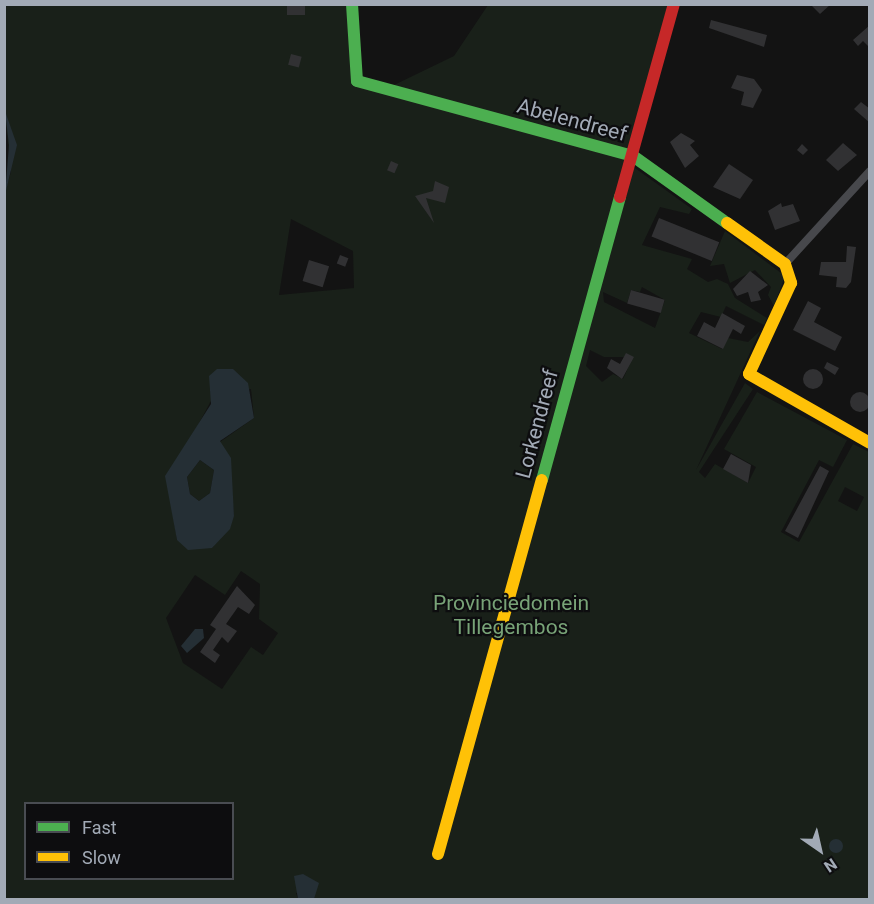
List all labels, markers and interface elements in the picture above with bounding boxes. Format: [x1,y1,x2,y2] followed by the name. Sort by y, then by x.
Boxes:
[514,93,630,147] street label: Abelendreef
[510,367,564,481] street label: Lorkendreef
[433,590,589,640] park label: Provinciedomein Tillegembos
[24,802,234,880] legend
[82,817,117,838] text: Fast
[790,820,850,880] north arrow
[82,847,121,868] text: Slow
[820,854,840,876] text: N

